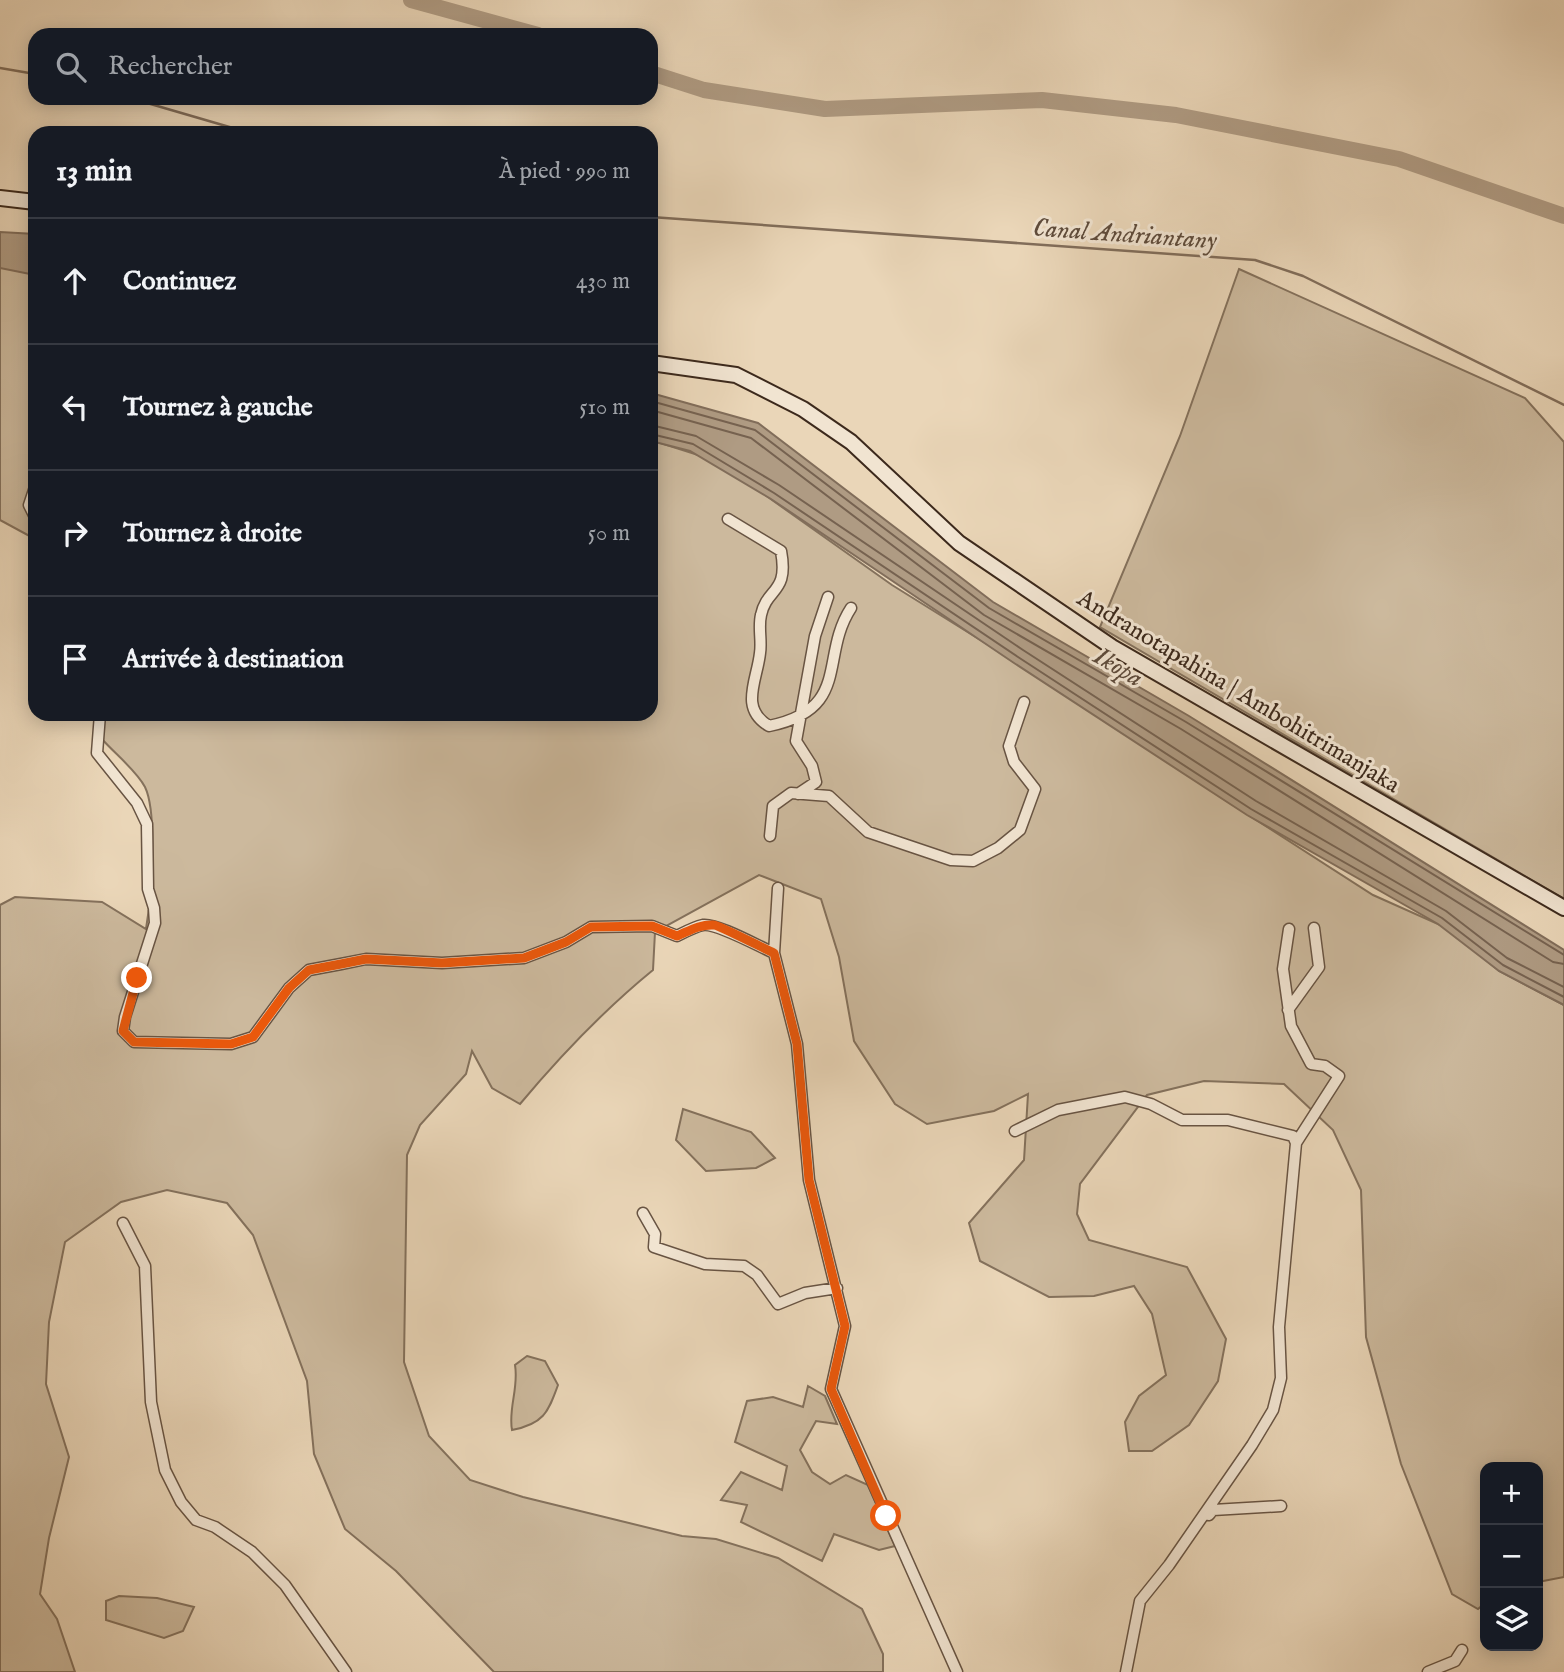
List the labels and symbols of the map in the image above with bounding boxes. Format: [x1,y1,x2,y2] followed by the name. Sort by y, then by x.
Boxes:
[1032,212,1218,257] water label: Canal Andriantany
[1070,583,1406,801] street label: Andranotapahina | Ambohitrimanjaka
[1087,639,1149,695] water label: Ikopa
[121,962,152,993] route end
[870,1500,901,1531] route start

